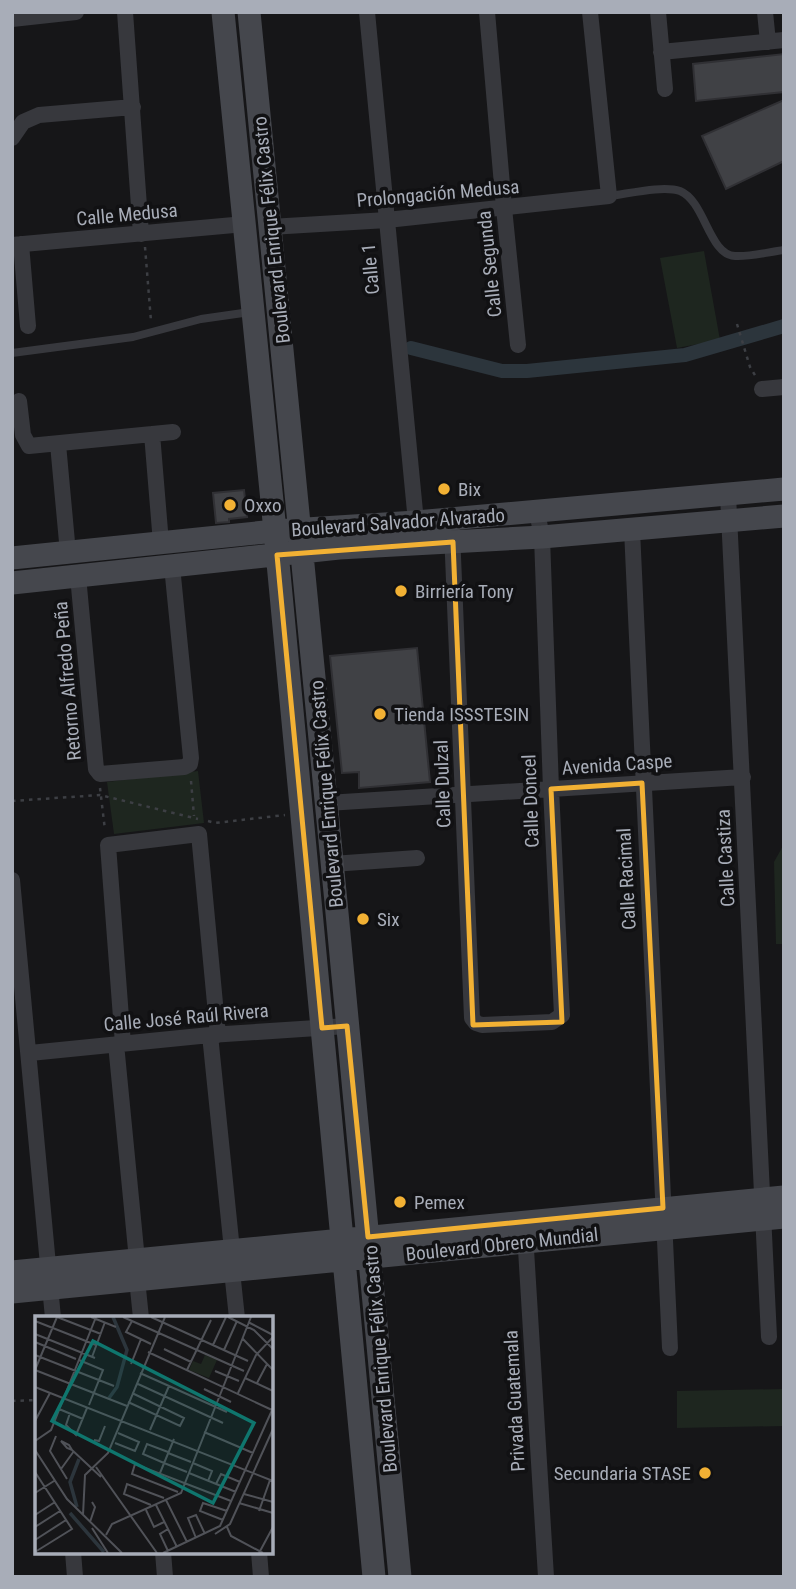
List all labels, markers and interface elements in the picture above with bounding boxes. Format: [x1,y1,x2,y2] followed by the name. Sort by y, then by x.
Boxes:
[248,115,295,345] street label: Boulevard Enrique Félix Castro
[356,175,520,212] street label: Prolongación Medusa
[75,199,179,230] street label: Calle Medusa
[472,210,507,318] street label: Calle Segunda
[357,242,384,295] street label: Calle 1
[458,478,481,501] place label: Bix
[436,481,452,497] marker: Bix
[244,494,281,517] place label: Oxxo
[222,497,238,513] marker: Oxxo
[290,504,506,541] street label: Boulevard Salvador Alvarado
[415,580,514,603] place label: Birriería Tony
[393,583,409,599] marker: Birriería Tony
[49,600,86,761] street label: Retorno Alfredo Peña
[305,679,348,909] street label: Boulevard Enrique Félix Castro
[394,703,529,726] place label: Tienda ISSSTESIN
[372,706,388,722] marker: Tienda ISSSTESIN
[429,740,456,828] street label: Calle Dulzal
[561,749,673,780] street label: Avenida Caspe
[517,754,544,848] street label: Calle Doncel
[711,809,740,907] street label: Calle Castiza
[612,827,641,930] street label: Calle Racimal
[377,908,400,931] place label: Six
[355,911,371,927] marker: Six
[103,999,269,1036] street label: Calle José Raúl Rivera
[414,1191,465,1214] place label: Pemex
[392,1194,408,1210] marker: Pemex
[405,1223,599,1266] street label: Boulevard Obrero Mundial
[359,1244,402,1474] street label: Boulevard Enrique Félix Castro
[35,1316,273,1554] inset map
[499,1330,530,1472] street label: Privada Guatemala
[554,1462,691,1485] place label: Secundaria STASE
[697,1465,713,1481] marker: Secundaria STASE

